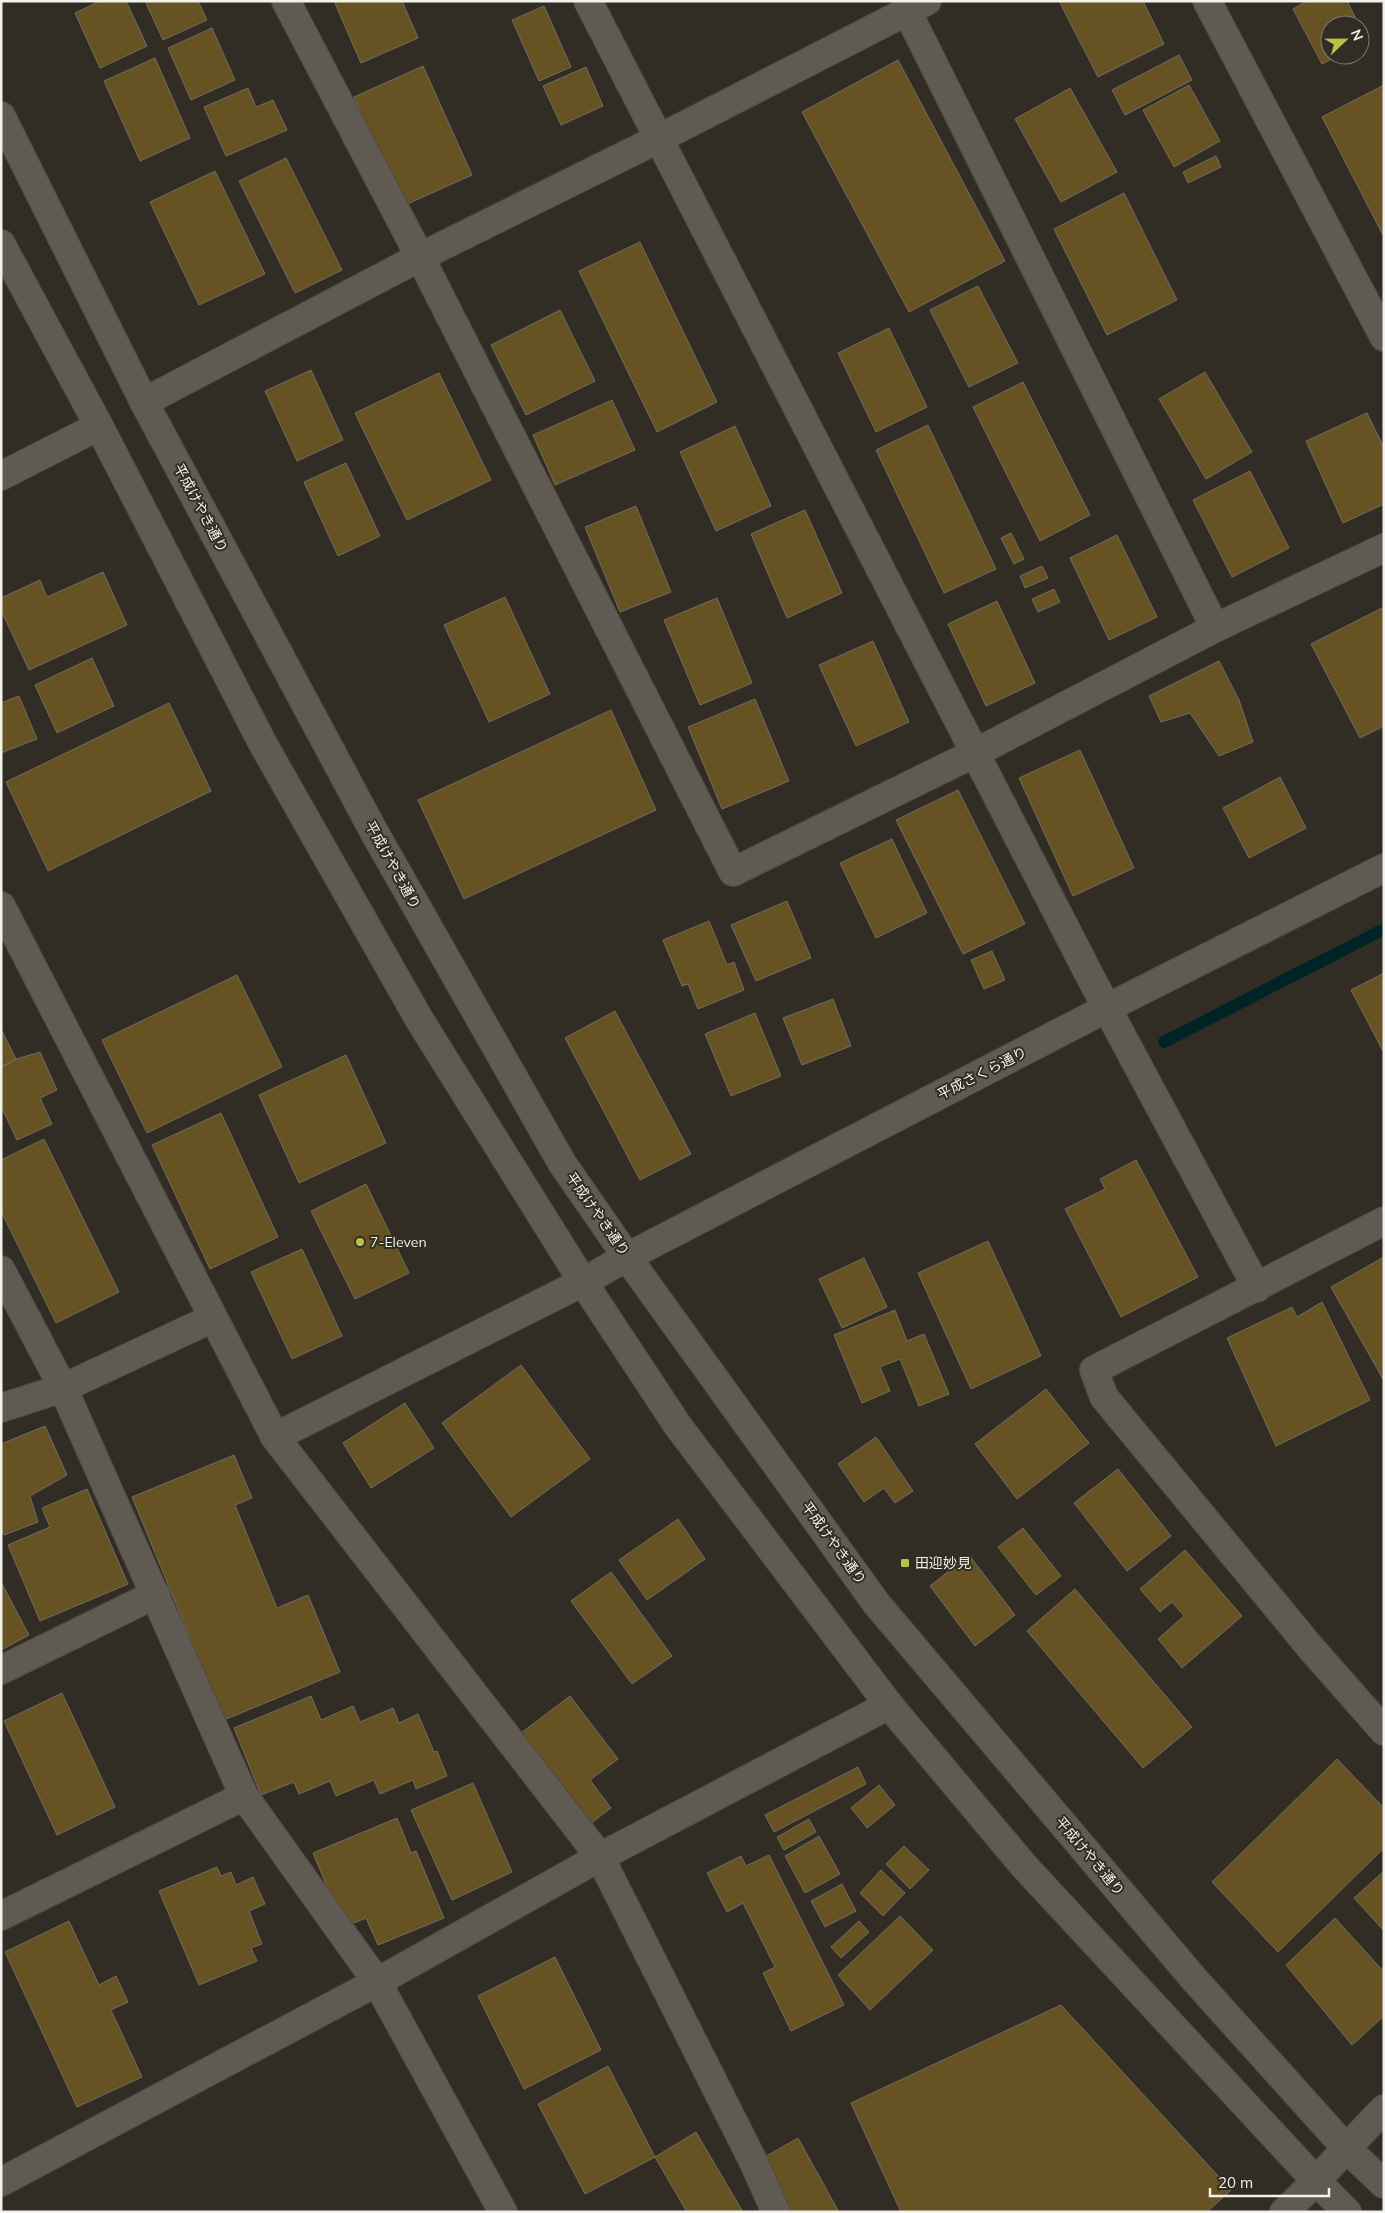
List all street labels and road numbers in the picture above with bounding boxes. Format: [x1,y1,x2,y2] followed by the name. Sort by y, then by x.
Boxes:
[170,461,232,555] street label: 平成けやき通り
[361,818,425,912] street label: 平成けやき通り
[934,1043,1030,1103] street label: 平成さくら通り
[563,1169,633,1259] street label: 平成けやき通り
[798,1498,870,1588] street label: 平成けやき通り
[1052,1813,1128,1899] street label: 平成けやき通り

